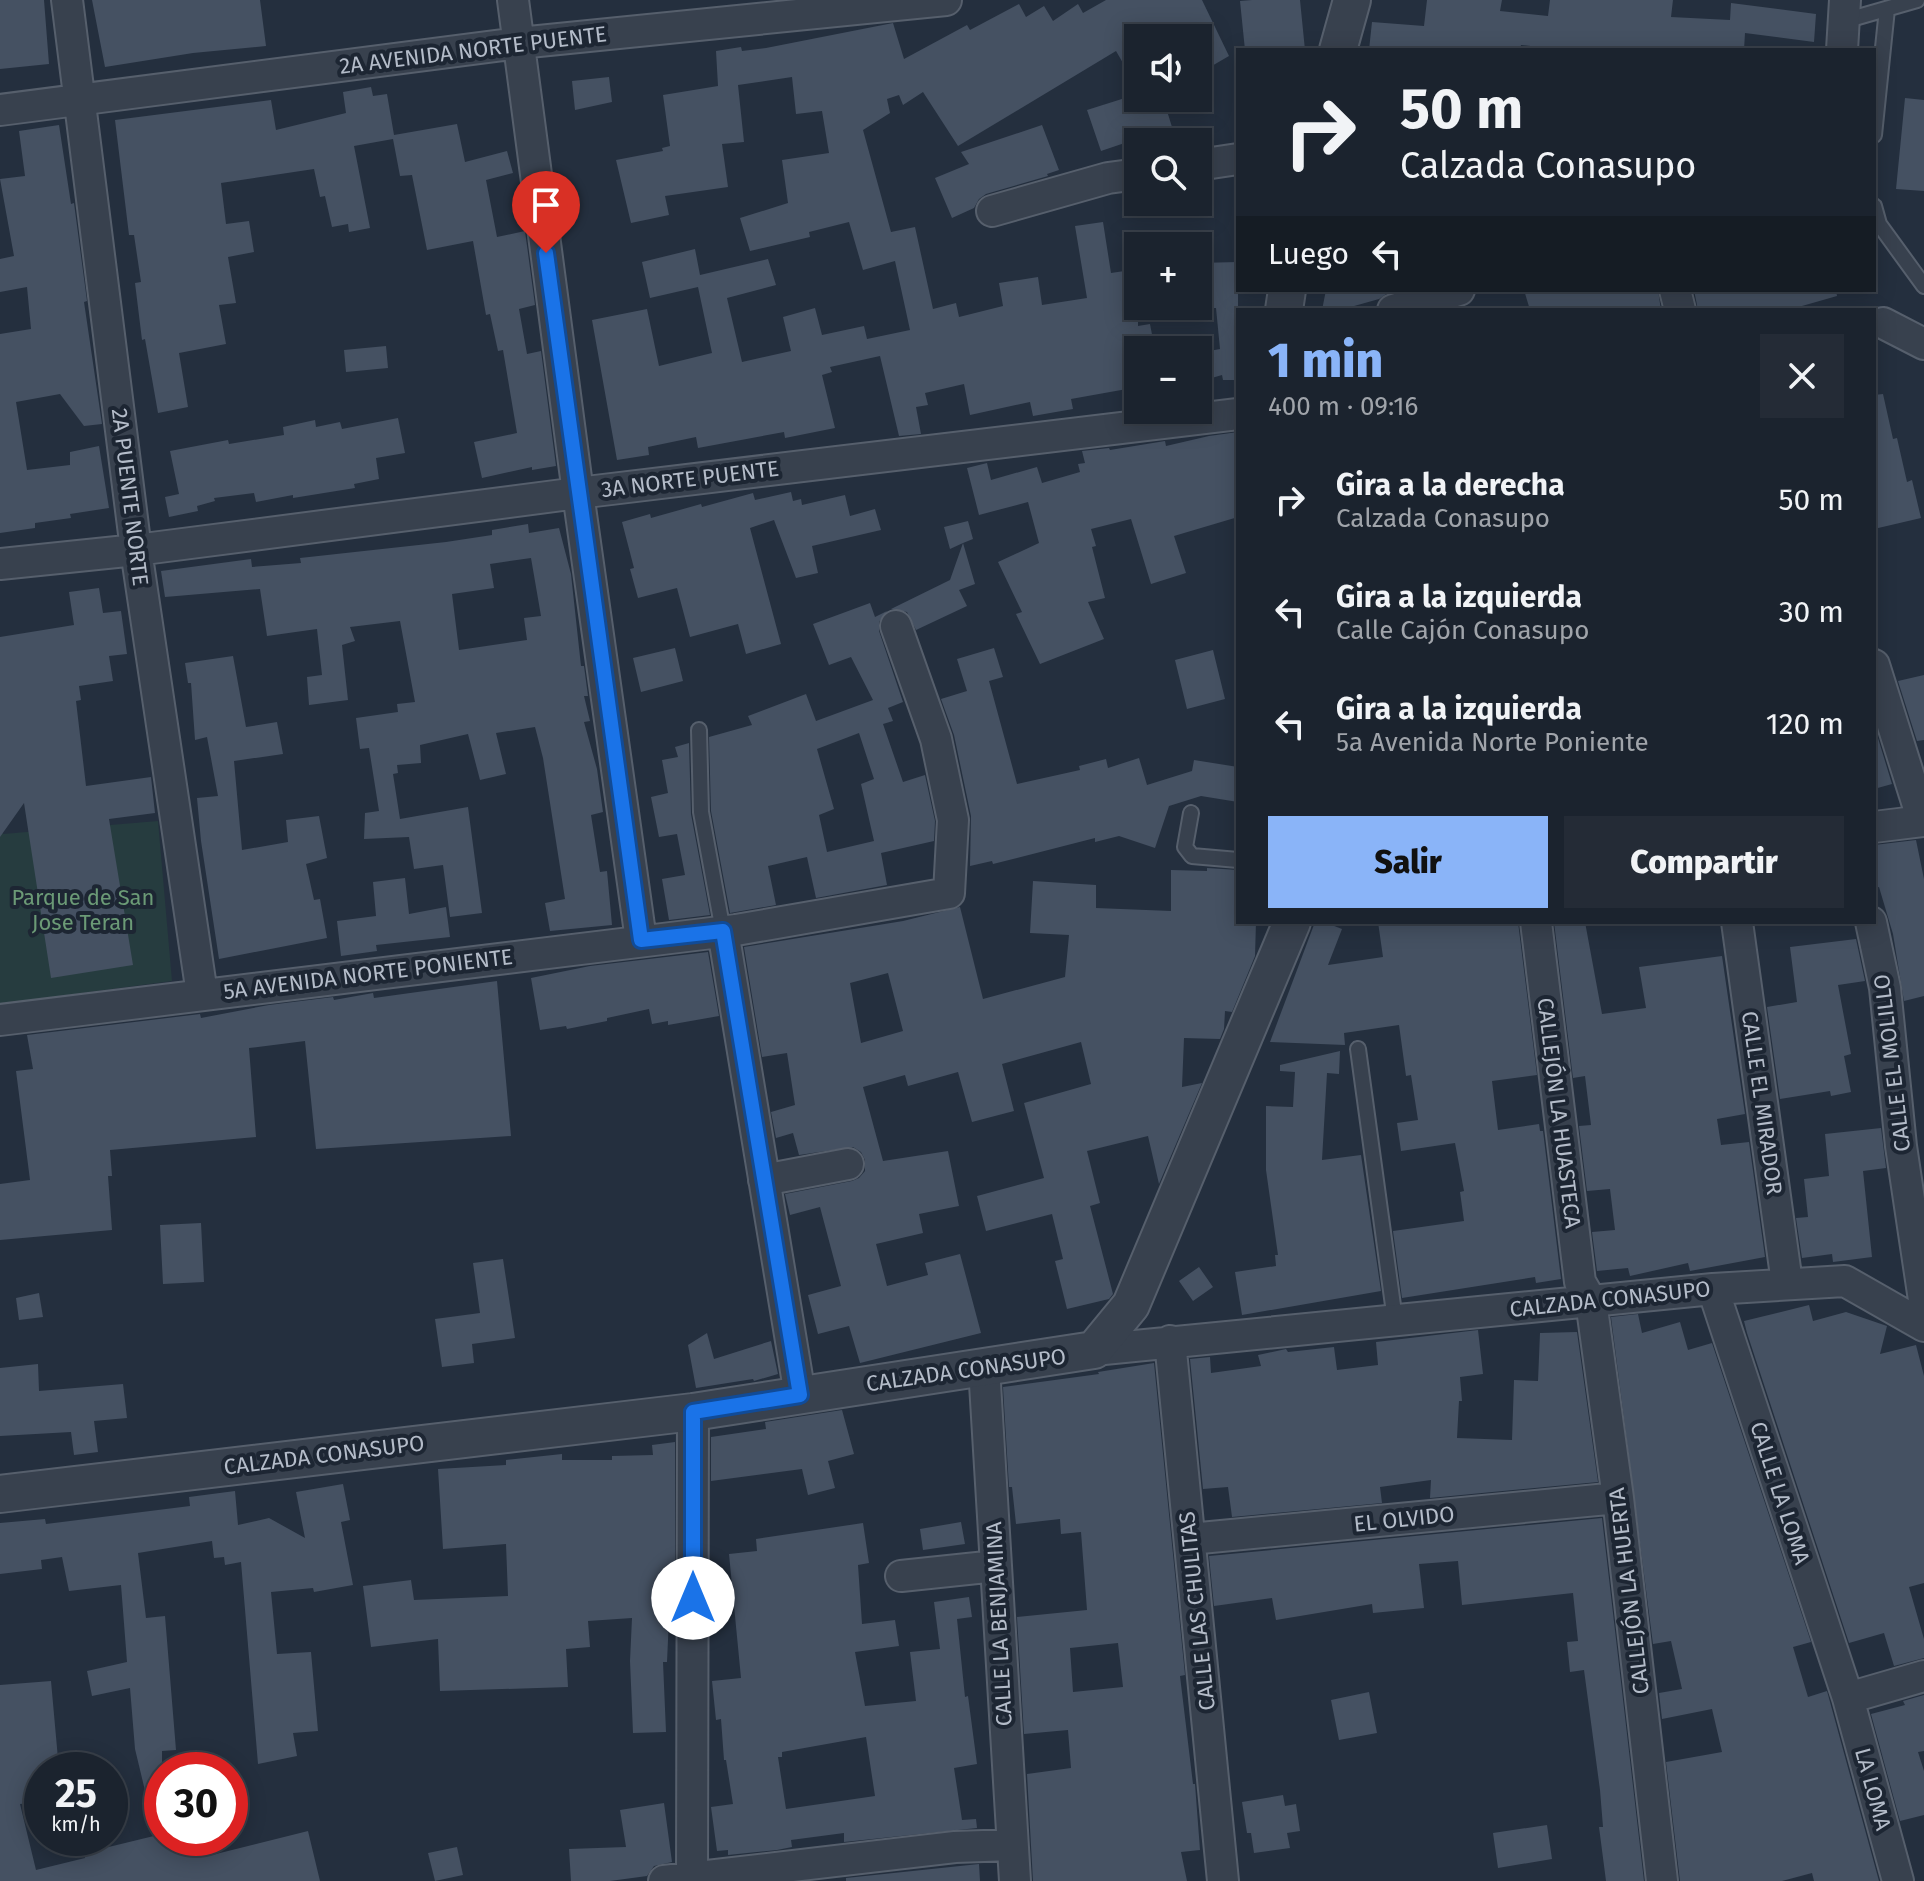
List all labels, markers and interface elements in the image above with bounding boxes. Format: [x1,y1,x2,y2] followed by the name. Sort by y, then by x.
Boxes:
[338,20,608,80] street label: 2A AVENIDA NORTE PUENTE
[1124,24,1212,424] map controls
[1124,24,1212,112] button: sound
[1400,76,1523,143] text: 50 m
[1268,80,1372,184] icon: right
[1124,128,1212,216] button: search
[1400,144,1696,188] text: Calzada Conasupo
[512,171,580,253] pin
[524,183,568,227] icon: arrive
[1124,232,1212,320] button: +
[1365,232,1409,276] icon: left
[1268,236,1349,272] text: Luego
[1268,332,1383,390] text: 1 min
[1760,334,1844,418] button: close
[1124,336,1212,424] button: −
[1268,391,1418,422] text: 400 m · 09:16
[106,407,154,587] street label: 2A PUENTE NORTE
[600,455,780,503] street label: 3A NORTE PUENTE
[1336,467,1565,503] text: Gira a la derecha
[1268,478,1312,522] icon: right
[1779,482,1844,518] text: 50 m
[1336,503,1550,534] text: Calzada Conasupo
[1336,579,1582,615] text: Gira a la izquierda
[1268,590,1312,634] icon: left
[1779,594,1844,630] text: 30 m
[1336,615,1589,646] text: Calle Cajón Conasupo
[1336,691,1582,727] text: Gira a la izquierda
[1268,702,1312,746] icon: left
[1766,706,1844,742] text: 120 m
[1336,727,1649,758] text: 5a Avenida Norte Poniente
[1268,816,1548,908] button: Salir
[1564,816,1844,908] button: Compartir
[12,884,154,936] park label: Parque de San Jose Teran
[222,943,514,1005] street label: 5A AVENIDA NORTE PONIENTE
[1868,973,1916,1153] street label: CALLE EL MOLILLO
[1531,996,1587,1230] street label: CALLEJÓN LA HUASTECA
[1736,1009,1788,1197] street label: CALLE EL MIRADOR
[1508,1275,1712,1323] street label: CALZADA CONASUPO
[864,1343,1068,1397] street label: CALZADA CONASUPO
[1744,1418,1816,1568] street label: CALLE LA LOMA
[222,1429,426,1481] street label: CALZADA CONASUPO
[1603,1486,1655,1696] street label: CALLEJÓN LA HUERTA
[1352,1500,1456,1538] street label: EL OLVIDO
[1173,1510,1221,1712] street label: CALLE LAS CHULITAS
[980,1521,1018,1727] street label: CALLE LA BENJAMINA
[651,1556,735,1640] position arrow
[1849,1745,1897,1834] street label: LA LOMA
[144,1752,248,1856] speed limit sign: 30
[55,1770,97,1818] text: 25
[51,1812,101,1836] text: km/h

